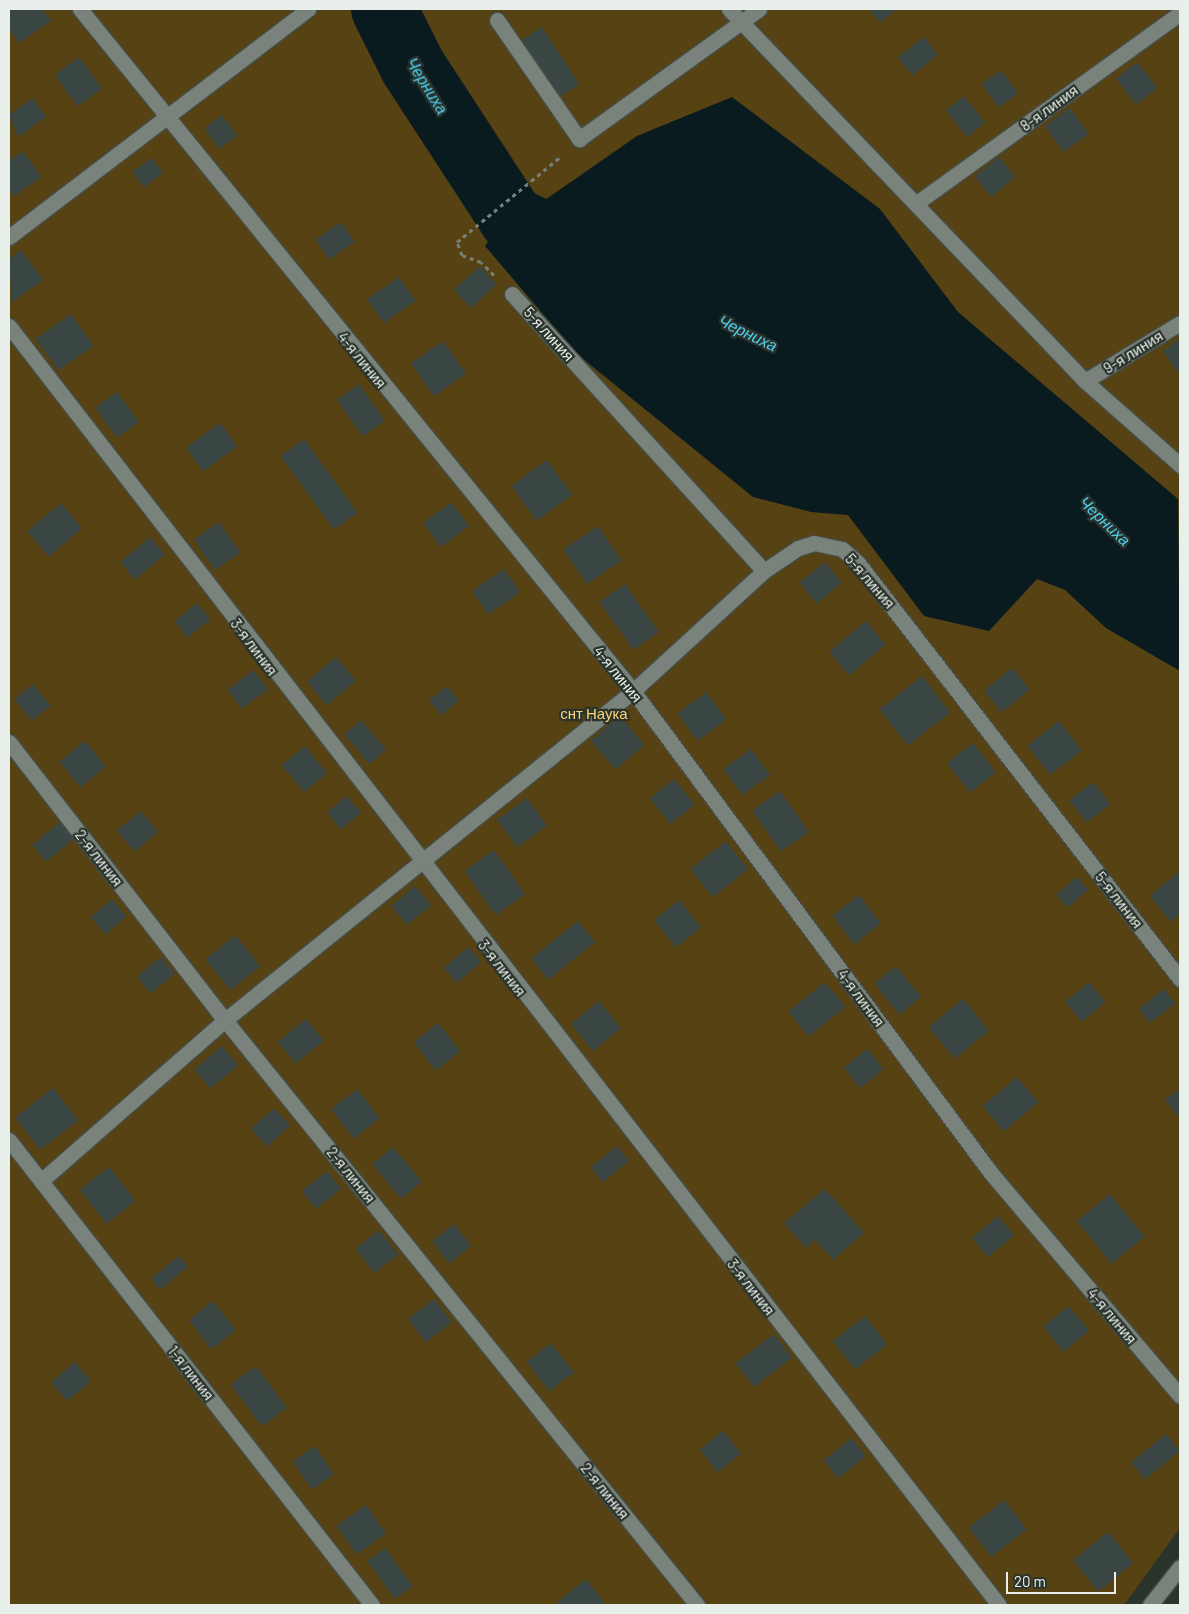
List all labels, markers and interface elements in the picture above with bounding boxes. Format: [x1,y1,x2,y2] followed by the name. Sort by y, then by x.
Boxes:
[402,54,452,118] water label: Черниха
[1017,81,1081,135] street label: 8-я линия
[520,303,578,365] street label: 5-я линия
[715,311,781,355] water label: Черниха
[1100,327,1166,377] street label: 9-я линия
[334,328,390,392] street label: 4-я линия
[1076,492,1134,550] water label: Черниха
[841,550,899,612] street label: 5-я линия
[227,615,281,679] street label: 3-я линия
[590,642,646,706] street label: 4-я линия
[560,705,628,723] park label: снт Наука
[71,826,127,890] street label: 2-я линия
[1091,868,1147,932] street label: 5-я линия
[474,936,530,1000] street label: 3-я линия
[834,966,888,1030] street label: 4-я линия
[323,1143,379,1207] street label: 2-я линия
[723,1255,779,1319] street label: 3-я линия
[1084,1284,1140,1348] street label: 4-я линия
[164,1342,218,1404] street label: 1-я линия
[577,1459,633,1523] street label: 2-я линия
[1009,1562,1119,1594] scale bar
[1014,1572,1046,1590] text: 20 m

